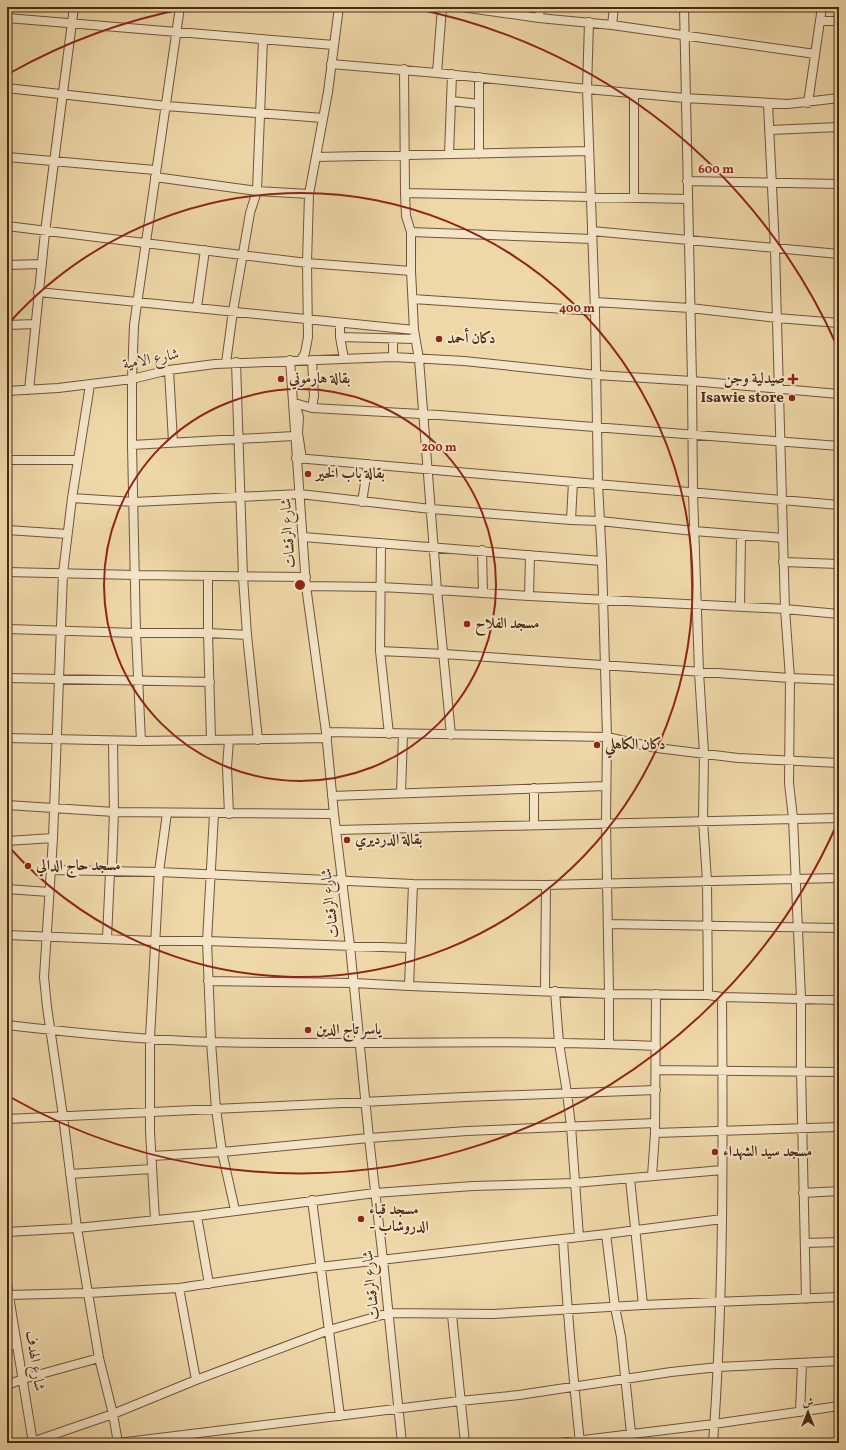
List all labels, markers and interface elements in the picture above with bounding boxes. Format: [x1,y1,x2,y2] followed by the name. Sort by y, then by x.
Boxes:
[698,162,734,178] text: 600 m
[559,301,595,317] text: 400 m
[447,327,496,350] place label: دكان أحمد
[434,334,444,344] marker: دكان أحمد
[121,344,181,377] street label: شارع الامية
[288,369,351,390] place label: بقالة هارموني
[724,369,785,390] place label: صيدلية وجن
[276,374,286,384] marker: بقالة هارموني
[788,374,798,384] marker: صيدلية وجن
[700,388,784,409] place label: Isawie store
[787,393,797,403] marker: Isawie store
[421,440,457,456] text: 200 m
[314,464,385,485] place label: بقالة باب الخير
[303,469,313,479] marker: بقالة باب الخير
[276,497,303,569] street label: شارع الرقشات
[293,578,307,592] centre of rings
[475,614,539,637] place label: مسجد الفلاح
[462,619,472,629] marker: مسجد الفلاح
[604,735,665,759] place label: دكان الكاهلي
[592,740,602,750] marker: دكان الكاهلي
[355,830,422,851] place label: بقالة الدرديري
[342,835,352,845] marker: بقالة الدرديري
[35,856,121,879] place label: مسجد حاج الدالي
[23,861,33,871] marker: مسجد حاج الدالي
[316,867,347,939] street label: شارع الرقشات
[316,1020,383,1043] place label: ياسر تاج الدين
[303,1025,313,1035] marker: ياسر تاج الدين
[723,1142,812,1163] place label: مسجد سيد الشهداء
[710,1147,720,1157] marker: مسجد سيد الشهداء
[369,1200,429,1238] place label: مسجد قباء - الدروشاب
[356,1214,366,1224] marker: مسجد قباء - الدروشاب
[358,1249,387,1321] street label: شارع الرقشات
[18,1329,49,1393] street label: شارع الهدف
[788,1392,828,1432] north arrow
[803,1396,814,1411] text: ش

